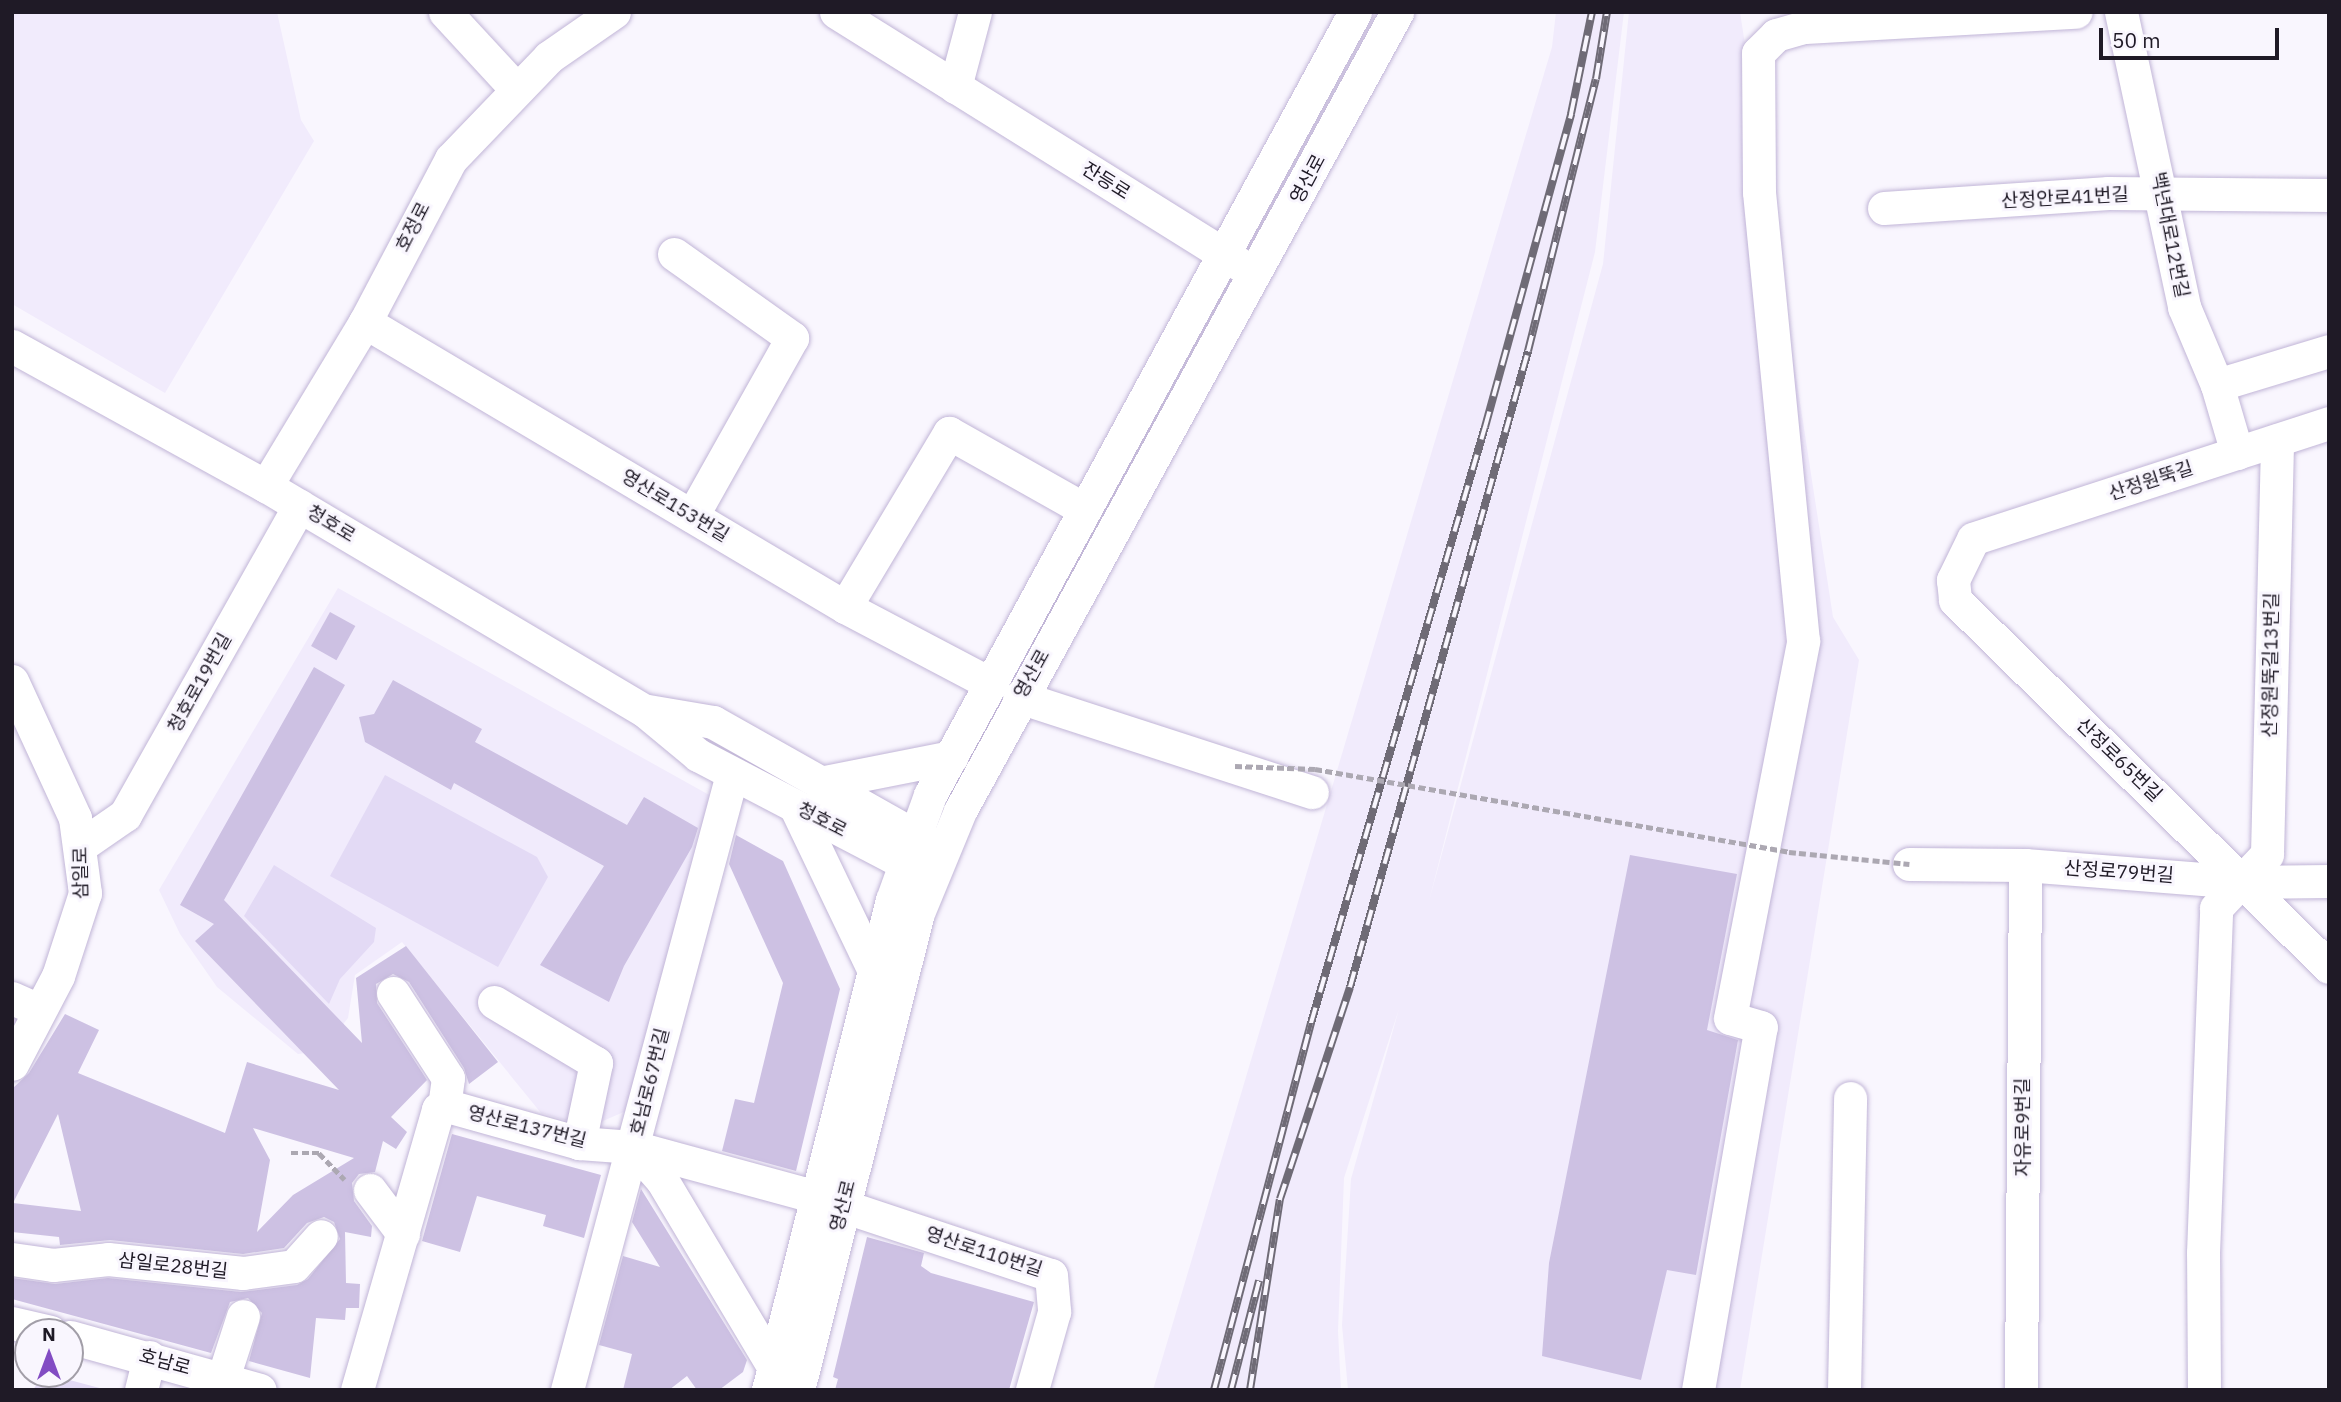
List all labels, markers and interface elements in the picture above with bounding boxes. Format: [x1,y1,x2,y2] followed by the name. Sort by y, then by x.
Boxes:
[2103,14,2283,58] scale bar
[2112,26,2161,54] text: 50 m
[1286,150,1330,208] street label: 영산로
[1078,157,1134,205] street label: 잔등로
[2147,170,2193,300] street label: 백년대로12번길
[2001,183,2129,213] street label: 산정안로41번길
[391,198,435,256] street label: 호정로
[2106,457,2196,505] street label: 산정원뚝길
[617,465,733,547] street label: 영산로153번길
[303,501,359,547] street label: 청호로
[2258,592,2284,738] street label: 산정원뚝길13번길
[163,629,237,737] street label: 청호로19번길
[1009,646,1055,702] street label: 영산로
[2071,714,2167,806] street label: 산정로65번길
[793,798,851,842] street label: 청호로
[69,847,93,899] street label: 삼일로
[2063,857,2175,887] street label: 산정로79번길
[626,1026,674,1138] street label: 호남로67번길
[2012,1078,2034,1176] street label: 자유로9번길
[465,1101,589,1153] street label: 영산로137번길
[826,1178,860,1234] street label: 영산로
[923,1222,1045,1282] street label: 영산로110번길
[117,1249,229,1283] street label: 삼일로28번길
[14,1318,84,1388] north arrow
[42,1322,56,1346] text: N
[137,1344,193,1380] street label: 호남로

